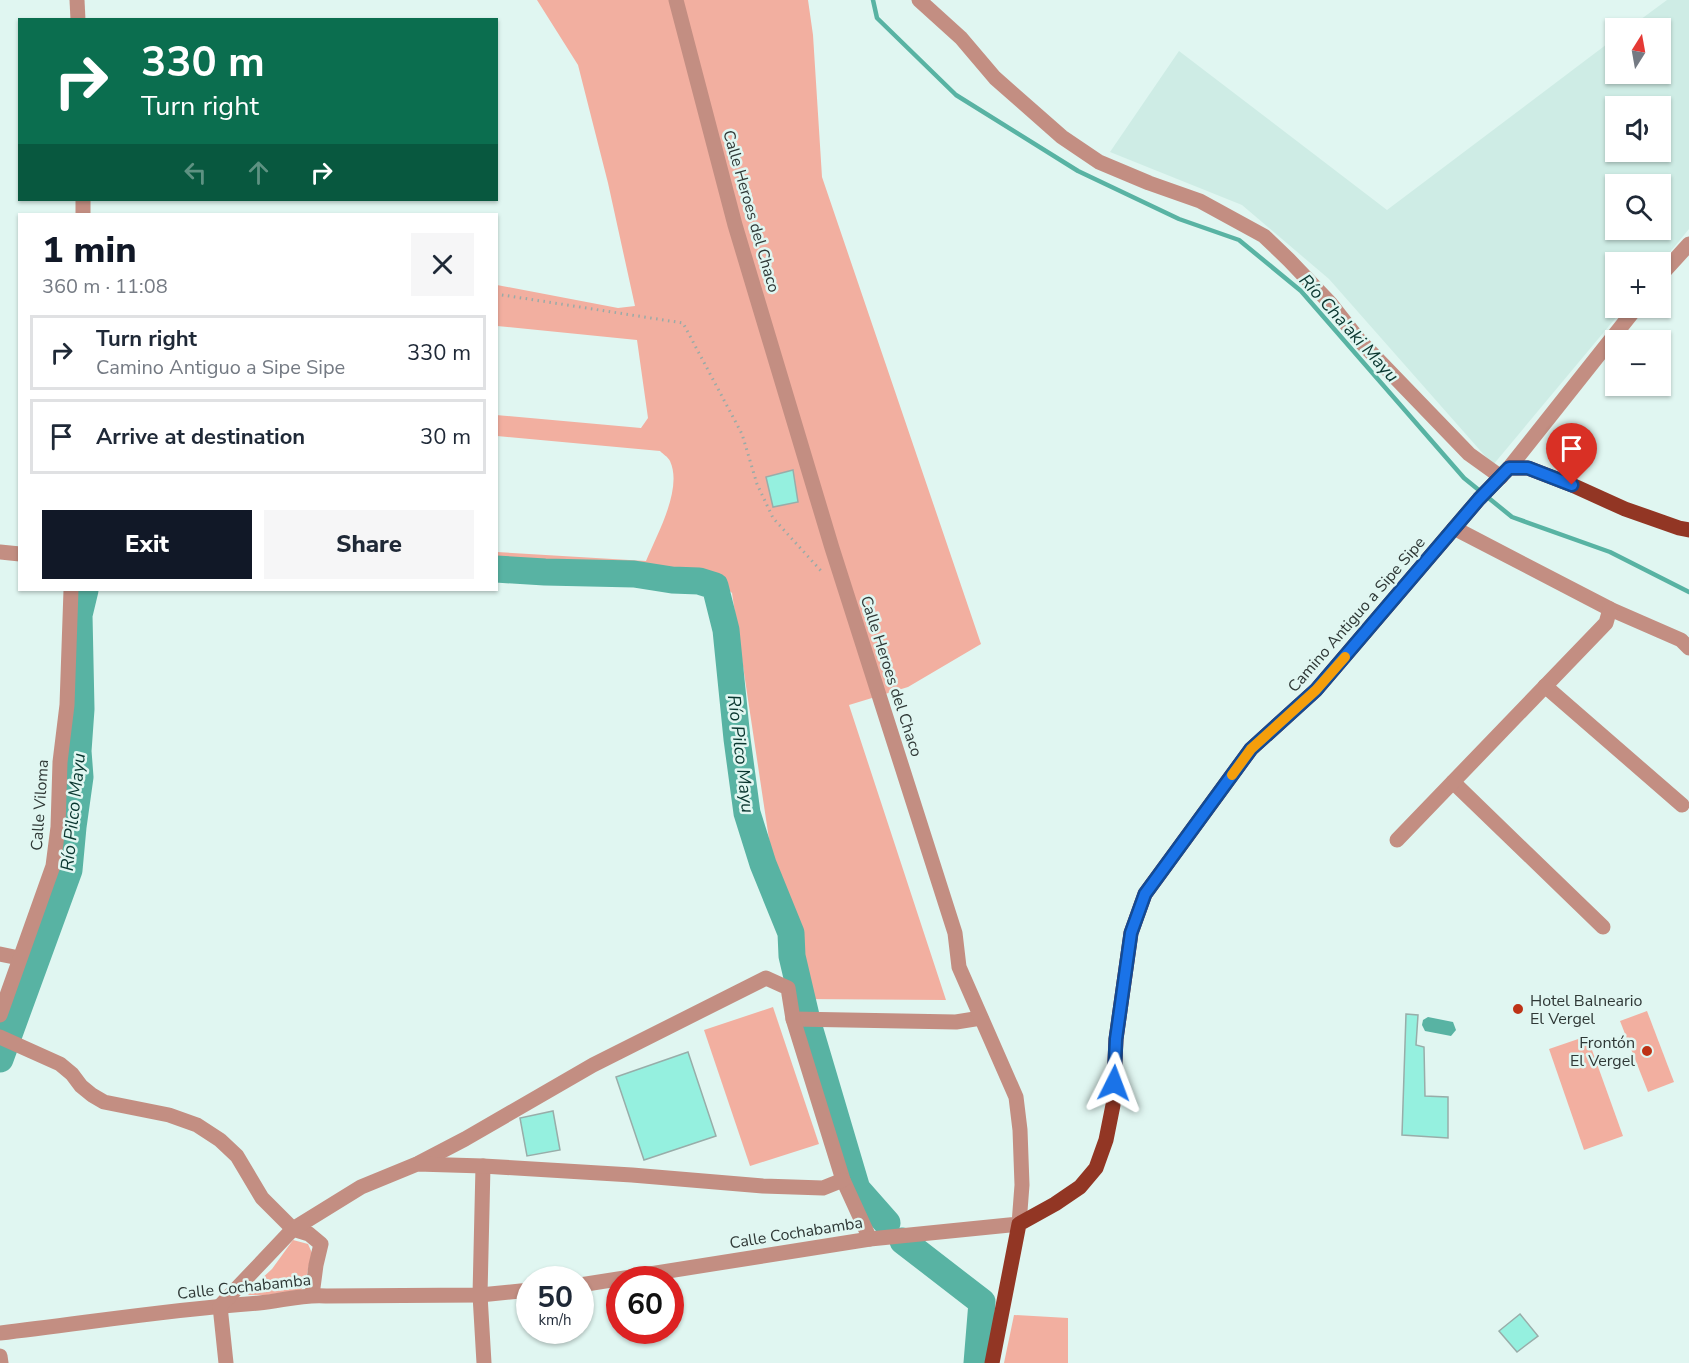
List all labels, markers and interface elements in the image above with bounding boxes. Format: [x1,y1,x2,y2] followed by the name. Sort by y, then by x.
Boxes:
[1605,18,1671,84] north arrow
[1605,18,1671,396] map controls
[141,34,265,91] text: 330 m
[42,42,120,120] icon: right
[141,88,259,125] text: Turn right
[1605,96,1671,162] button: sound
[717,128,785,295] street label: Calle Heroes del Chaco
[179,156,212,189] icon: left
[242,156,275,189] icon: ahead
[305,156,338,189] icon: right
[1605,174,1671,240] button: search
[42,226,137,275] text: 1 min
[411,233,474,296] button: close
[1605,252,1671,318] button: +
[1294,269,1404,387] water label: Río Cha'aki Mayu
[42,273,168,300] text: 360 m · 11:08
[96,324,197,354] text: Turn right
[1605,330,1671,396] button: −
[45,336,78,369] icon: right
[407,338,471,368] text: 330 m
[96,354,345,381] text: Camino Antiguo a Sipe Sipe
[45,420,78,453] icon: arrive
[96,422,305,452] text: Arrive at destination
[420,422,471,452] text: 30 m
[1546,423,1597,485] pin
[1555,432,1588,465] icon: arrive
[42,510,252,579] button: Exit
[264,510,474,579] button: Share
[1283,532,1430,697] street label: Camino Antiguo a Sipe Sipe
[855,593,927,760] street label: Calle Heroes del Chaco
[722,694,760,814] water label: Río Pilco Mayu
[55,752,91,872] water label: Río Pilco Mayu
[26,759,54,851] street label: Calle Viloma
[1530,990,1642,1030] place label: Hotel Balneario El Vergel
[1511,1002,1525,1016] marker: Hotel Balneario El Vergel
[1570,1032,1635,1072] place label: Frontón El Vergel
[1640,1044,1654,1058] marker: Frontón El Vergel
[1082,1051,1146,1115] position arrow
[728,1212,864,1254] street label: Calle Cochabamba
[606,1266,684,1344] speed limit sign: 60
[176,1269,312,1305] street label: Calle Cochabamba
[537,1277,573,1318] text: 50
[538,1310,572,1330] text: km/h

